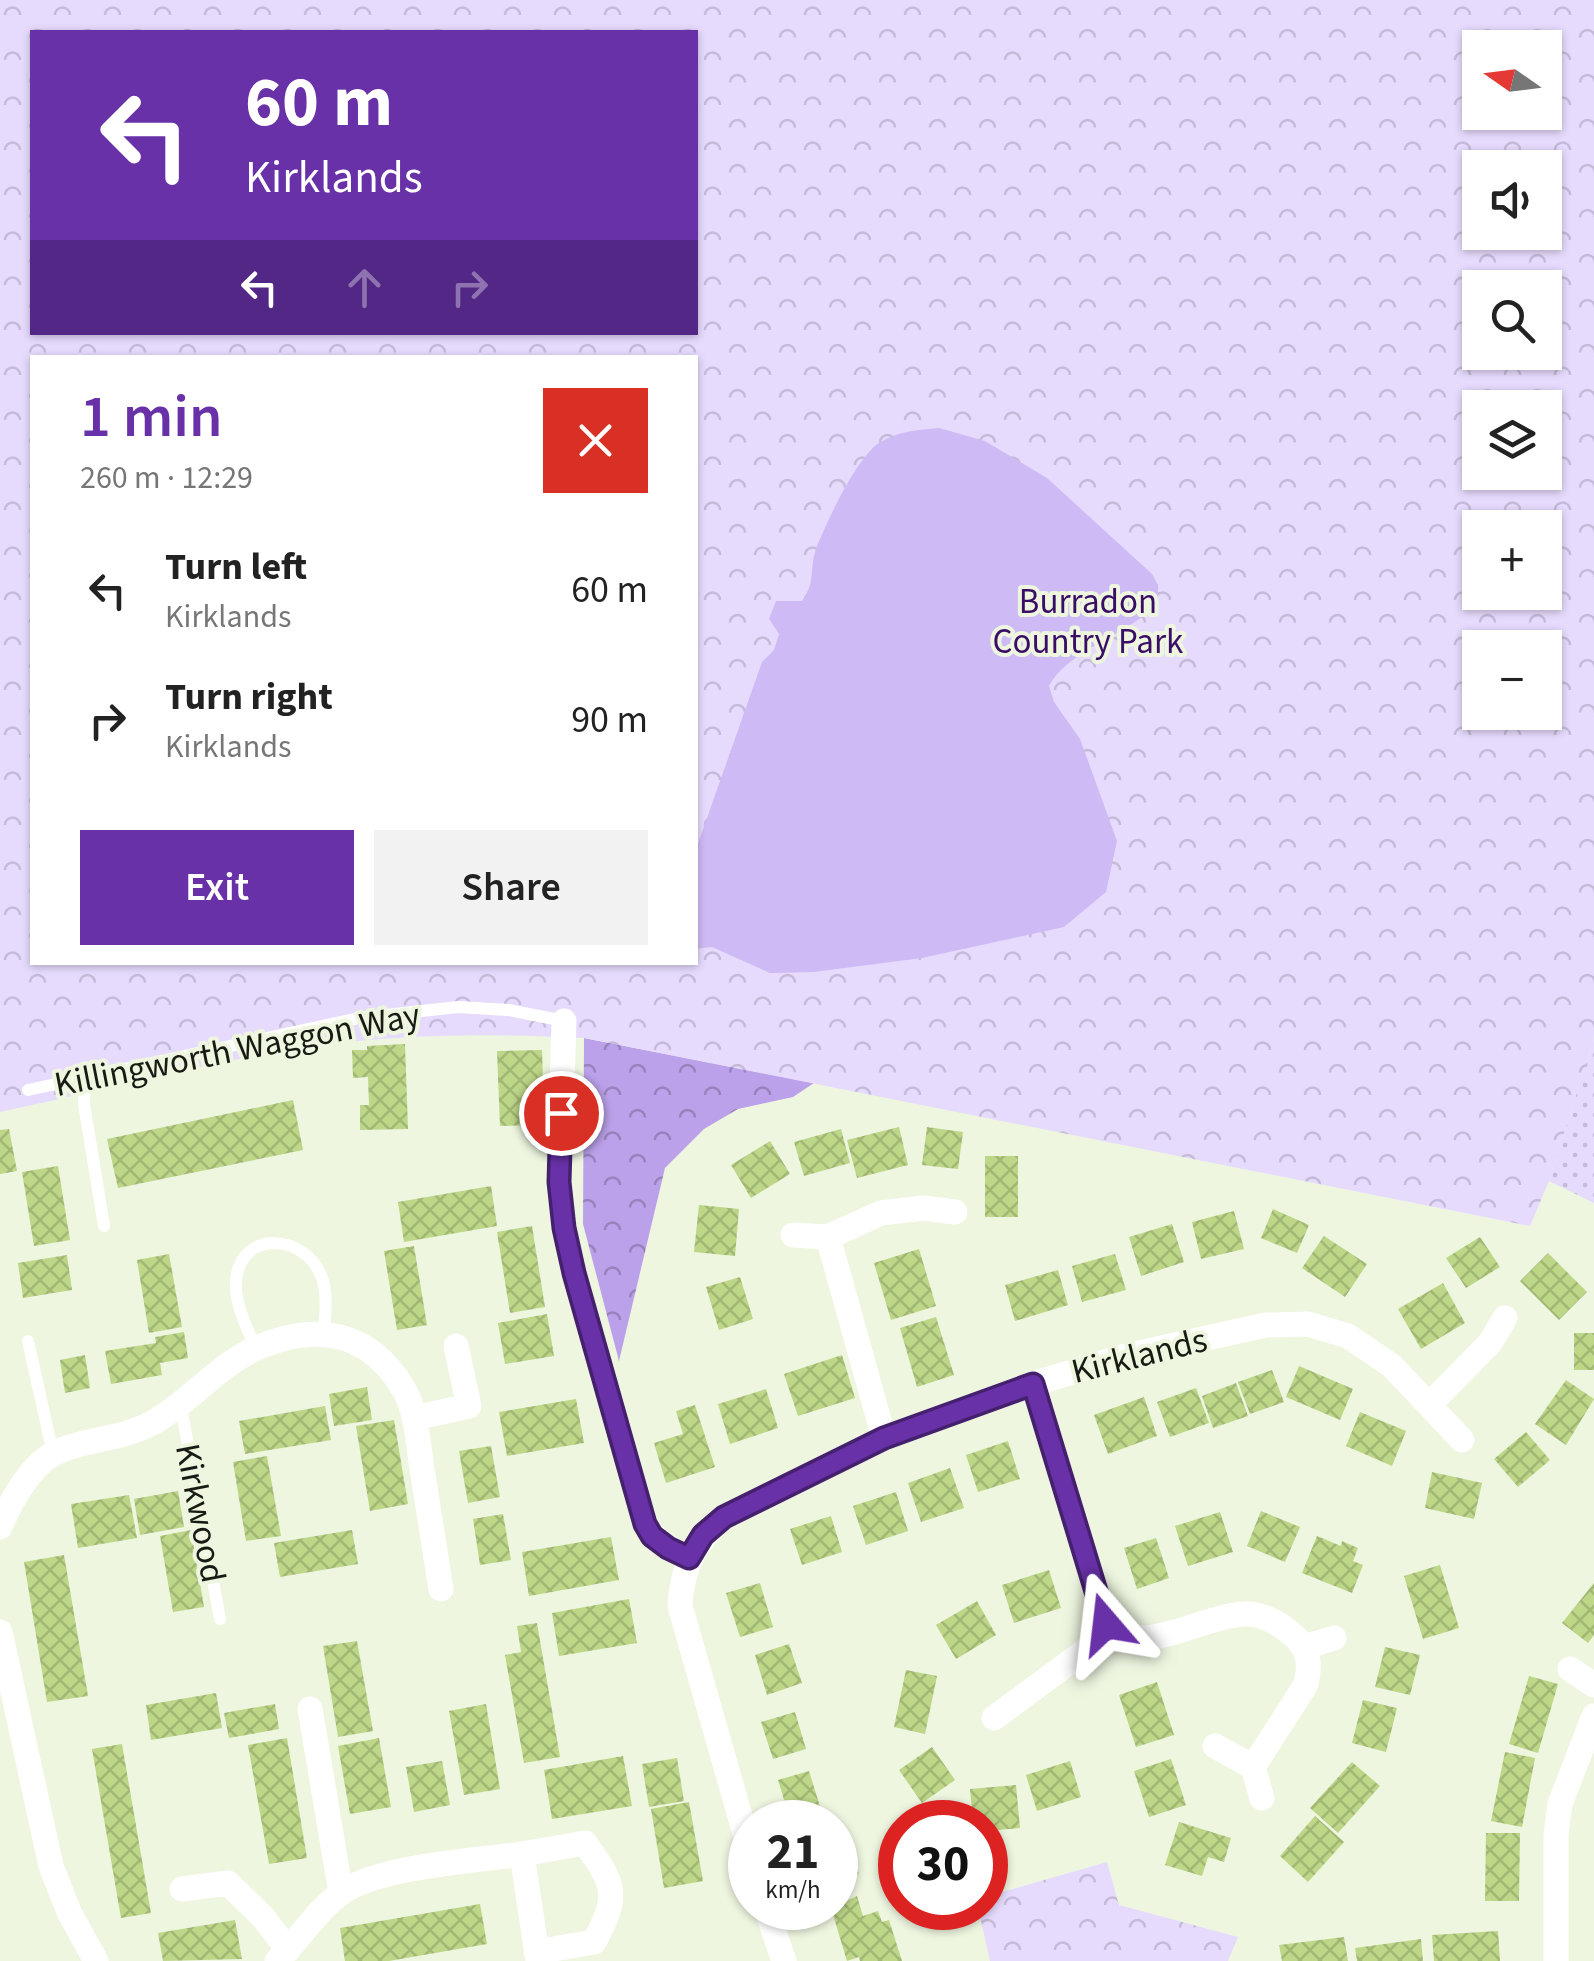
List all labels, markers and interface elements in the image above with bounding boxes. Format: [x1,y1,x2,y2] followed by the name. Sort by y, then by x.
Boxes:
[1462,30,1562,130] north arrow
[1462,30,1562,730] map controls
[245,53,393,153] text: 60 m
[80,70,210,200] icon: left
[245,146,423,210] text: Kirklands
[1462,150,1562,250] button: sound
[232,260,287,315] icon: left
[337,260,392,315] icon: ahead
[442,260,497,315] icon: right
[1462,270,1562,370] button: search
[80,375,223,460] text: 1 min
[543,388,648,493] button: close
[1462,390,1562,490] button: layers
[80,455,253,501] text: 260 m · 12:29
[1462,510,1562,610] button: +
[165,540,307,594] text: Turn left
[80,563,135,618] icon: left
[571,563,648,617] text: 60 m
[993,577,1184,667] park label: Burradon Country Park
[165,594,291,640] text: Kirklands
[1462,630,1562,730] button: −
[165,670,333,724] text: Turn right
[80,693,135,748] icon: right
[571,693,648,747] text: 90 m
[165,724,291,770] text: Kirklands
[80,830,354,945] button: Exit
[374,830,648,945] button: Share
[50,990,424,1110] street label: Killingworth Waggon Way
[519,1071,604,1156] pin
[534,1086,589,1141] icon: arrive
[1066,1315,1212,1397] street label: Kirklands
[162,1439,238,1587] street label: Kirkwood
[1054,1572,1158,1676] position arrow
[878,1800,1008,1930] speed limit sign: 30
[767,1817,819,1888] text: 21
[765,1872,821,1908] text: km/h

